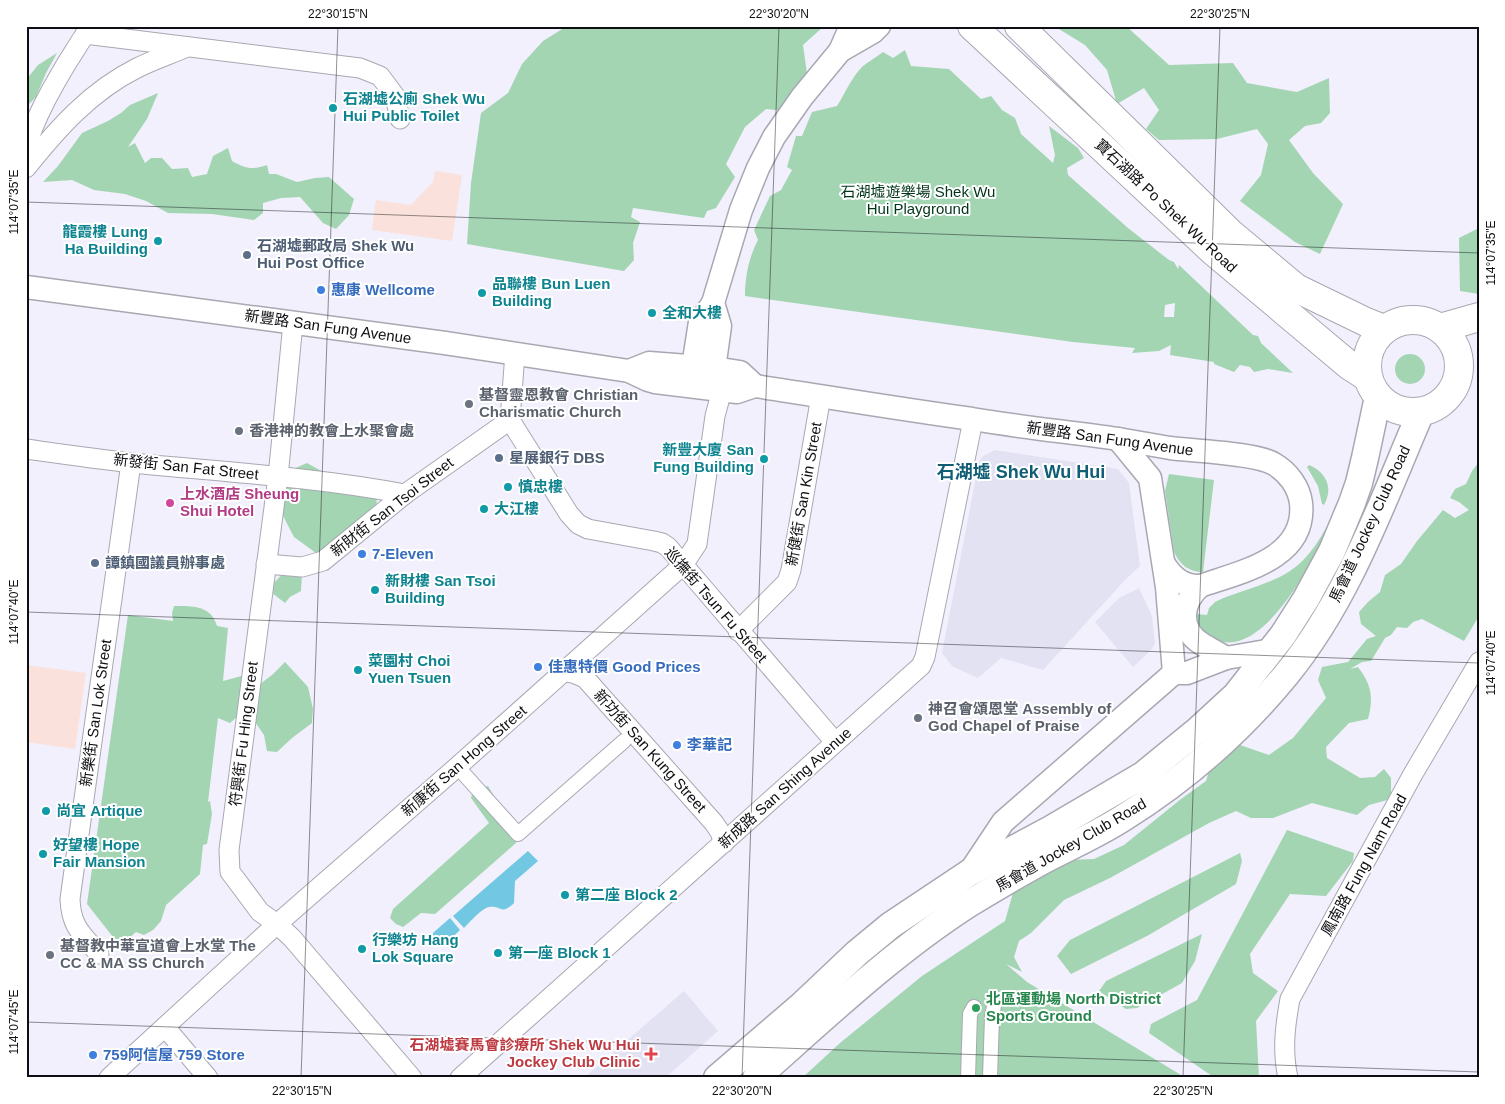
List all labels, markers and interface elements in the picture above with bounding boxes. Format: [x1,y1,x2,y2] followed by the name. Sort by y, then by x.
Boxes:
[308,7,368,21] text: 22°30'15"N
[749,7,809,21] text: 22°30'20"N
[1190,7,1250,21] text: 22°30'25"N
[343,90,485,124] place label: 石湖墟公廁 Shek Wu Hui Public Toilet
[327,102,339,114] marker: 石湖墟公廁 Shek Wu Hui Public Toilet
[1092,136,1241,276] street label: 寶石湖路 Po Shek Wu Road
[7,169,21,235] text: 114°07'35"E
[841,183,995,217] park label: 石湖墟遊樂場 Shek Wu Hui Playground
[1484,220,1498,286] text: 114°07'35"E
[62,223,148,257] place label: 龍霞樓 Lung Ha Building
[152,235,164,247] marker: 龍霞樓 Lung Ha Building
[257,237,414,271] place label: 石湖墟郵政局 Shek Wu Hui Post Office
[241,249,253,261] marker: 石湖墟郵政局 Shek Wu Hui Post Office
[492,275,610,309] place label: 品聯樓 Bun Luen Building
[331,281,435,298] place label: 惠康 Wellcome
[315,284,327,296] marker: 惠康 Wellcome
[476,287,488,299] marker: 品聯樓 Bun Luen Building
[662,304,722,321] place label: 全和大樓
[244,306,413,347] street label: 新豐路 San Fung Avenue
[646,307,658,319] marker: 全和大樓
[479,386,638,420] place label: 基督靈恩教會 Christian Charismatic Church
[463,398,475,410] marker: 基督靈恩教會 Christian Charismatic Church
[1026,418,1195,459] street label: 新豐路 San Fung Avenue
[782,420,825,567] street label: 新健街 San Kin Street
[249,422,414,439] place label: 香港神的教會上水聚會處
[233,425,245,437] marker: 香港神的教會上水聚會處
[653,441,754,475] place label: 新豐大廈 San Fung Building
[1326,443,1413,605] street label: 馬會道 Jockey Club Road
[509,449,605,466] place label: 星展銀行 DBS
[113,450,260,483] street label: 新發街 San Fat Street
[493,452,505,464] marker: 星展銀行 DBS
[327,453,457,560] street label: 新財街 San Tsoi Street
[758,453,770,465] marker: 新豐大廈 San Fung Building
[937,462,1105,482] district label: 石湖墟 Shek Wu Hui
[518,478,563,495] place label: 慎忠樓
[502,481,514,493] marker: 慎忠樓
[180,485,299,519] place label: 上水酒店 Sheung Shui Hotel
[164,497,176,509] marker: 上水酒店 Sheung Shui Hotel
[494,500,539,517] place label: 大江樓
[478,503,490,515] marker: 大江樓
[662,544,771,666] street label: 巡撫街 Tsun Fu Street
[372,545,434,562] place label: 7-Eleven
[356,548,368,560] marker: 7-Eleven
[105,554,225,571] place label: 譚鎮國議員辦事處
[89,557,101,569] marker: 譚鎮國議員辦事處
[385,572,496,606] place label: 新財樓 San Tsoi Building
[7,579,21,645] text: 114°07'40"E
[369,584,381,596] marker: 新財樓 San Tsoi Building
[1484,630,1498,696] text: 114°07'40"E
[77,637,114,788] street label: 新樂街 San Lok Street
[368,652,451,686] place label: 菜園村 Choi Yuen Tsuen
[548,658,701,675] place label: 佳惠特價 Good Prices
[226,660,261,807] street label: 符興街 Fu Hing Street
[532,661,544,673] marker: 佳惠特價 Good Prices
[352,664,364,676] marker: 菜園村 Choi Yuen Tsuen
[591,686,711,816] street label: 新功街 San Kung Street
[928,700,1112,734] place label: 神召會頌恩堂 Assembly of God Chapel of Praise
[398,701,530,820] street label: 新康街 San Hong Street
[912,712,924,724] marker: 神召會頌恩堂 Assembly of God Chapel of Praise
[715,724,854,852] street label: 新成路 San Shing Avenue
[687,736,732,753] place label: 李華記
[671,739,683,751] marker: 李華記
[1318,791,1410,939] street label: 鳳南路 Fung Nam Road
[992,794,1149,895] street label: 馬會道 Jockey Club Road
[56,802,143,819] place label: 尚宜 Artique
[40,805,52,817] marker: 尚宜 Artique
[53,836,146,870] place label: 好望樓 Hope Fair Mansion
[37,848,49,860] marker: 好望樓 Hope Fair Mansion
[575,886,678,903] place label: 第二座 Block 2
[559,889,571,901] marker: 第二座 Block 2
[372,931,459,965] place label: 行樂坊 Hang Lok Square
[60,937,256,971] place label: 基督教中華宣道會上水堂 The CC & MA SS Church
[356,943,368,955] marker: 行樂坊 Hang Lok Square
[508,944,611,961] place label: 第一座 Block 1
[492,947,504,959] marker: 第一座 Block 1
[44,949,56,961] marker: 基督教中華宣道會上水堂 The CC & MA SS Church
[7,989,21,1055] text: 114°07'45"E
[986,990,1161,1024] place label: 北區運動場 North District Sports Ground
[970,1002,982,1014] marker: 北區運動場 North District Sports Ground
[409,1036,640,1070] place label: 石湖墟賽馬會診療所 Shek Wu Hui Jockey Club Clinic
[103,1046,245,1063] place label: 759阿信屋 759 Store
[644,1047,658,1061] marker: 石湖墟賽馬會診療所 Shek Wu Hui Jockey Club Clinic
[87,1049,99,1061] marker: 759阿信屋 759 Store
[272,1084,332,1098] text: 22°30'15"N
[712,1084,772,1098] text: 22°30'20"N
[1153,1084,1213,1098] text: 22°30'25"N

